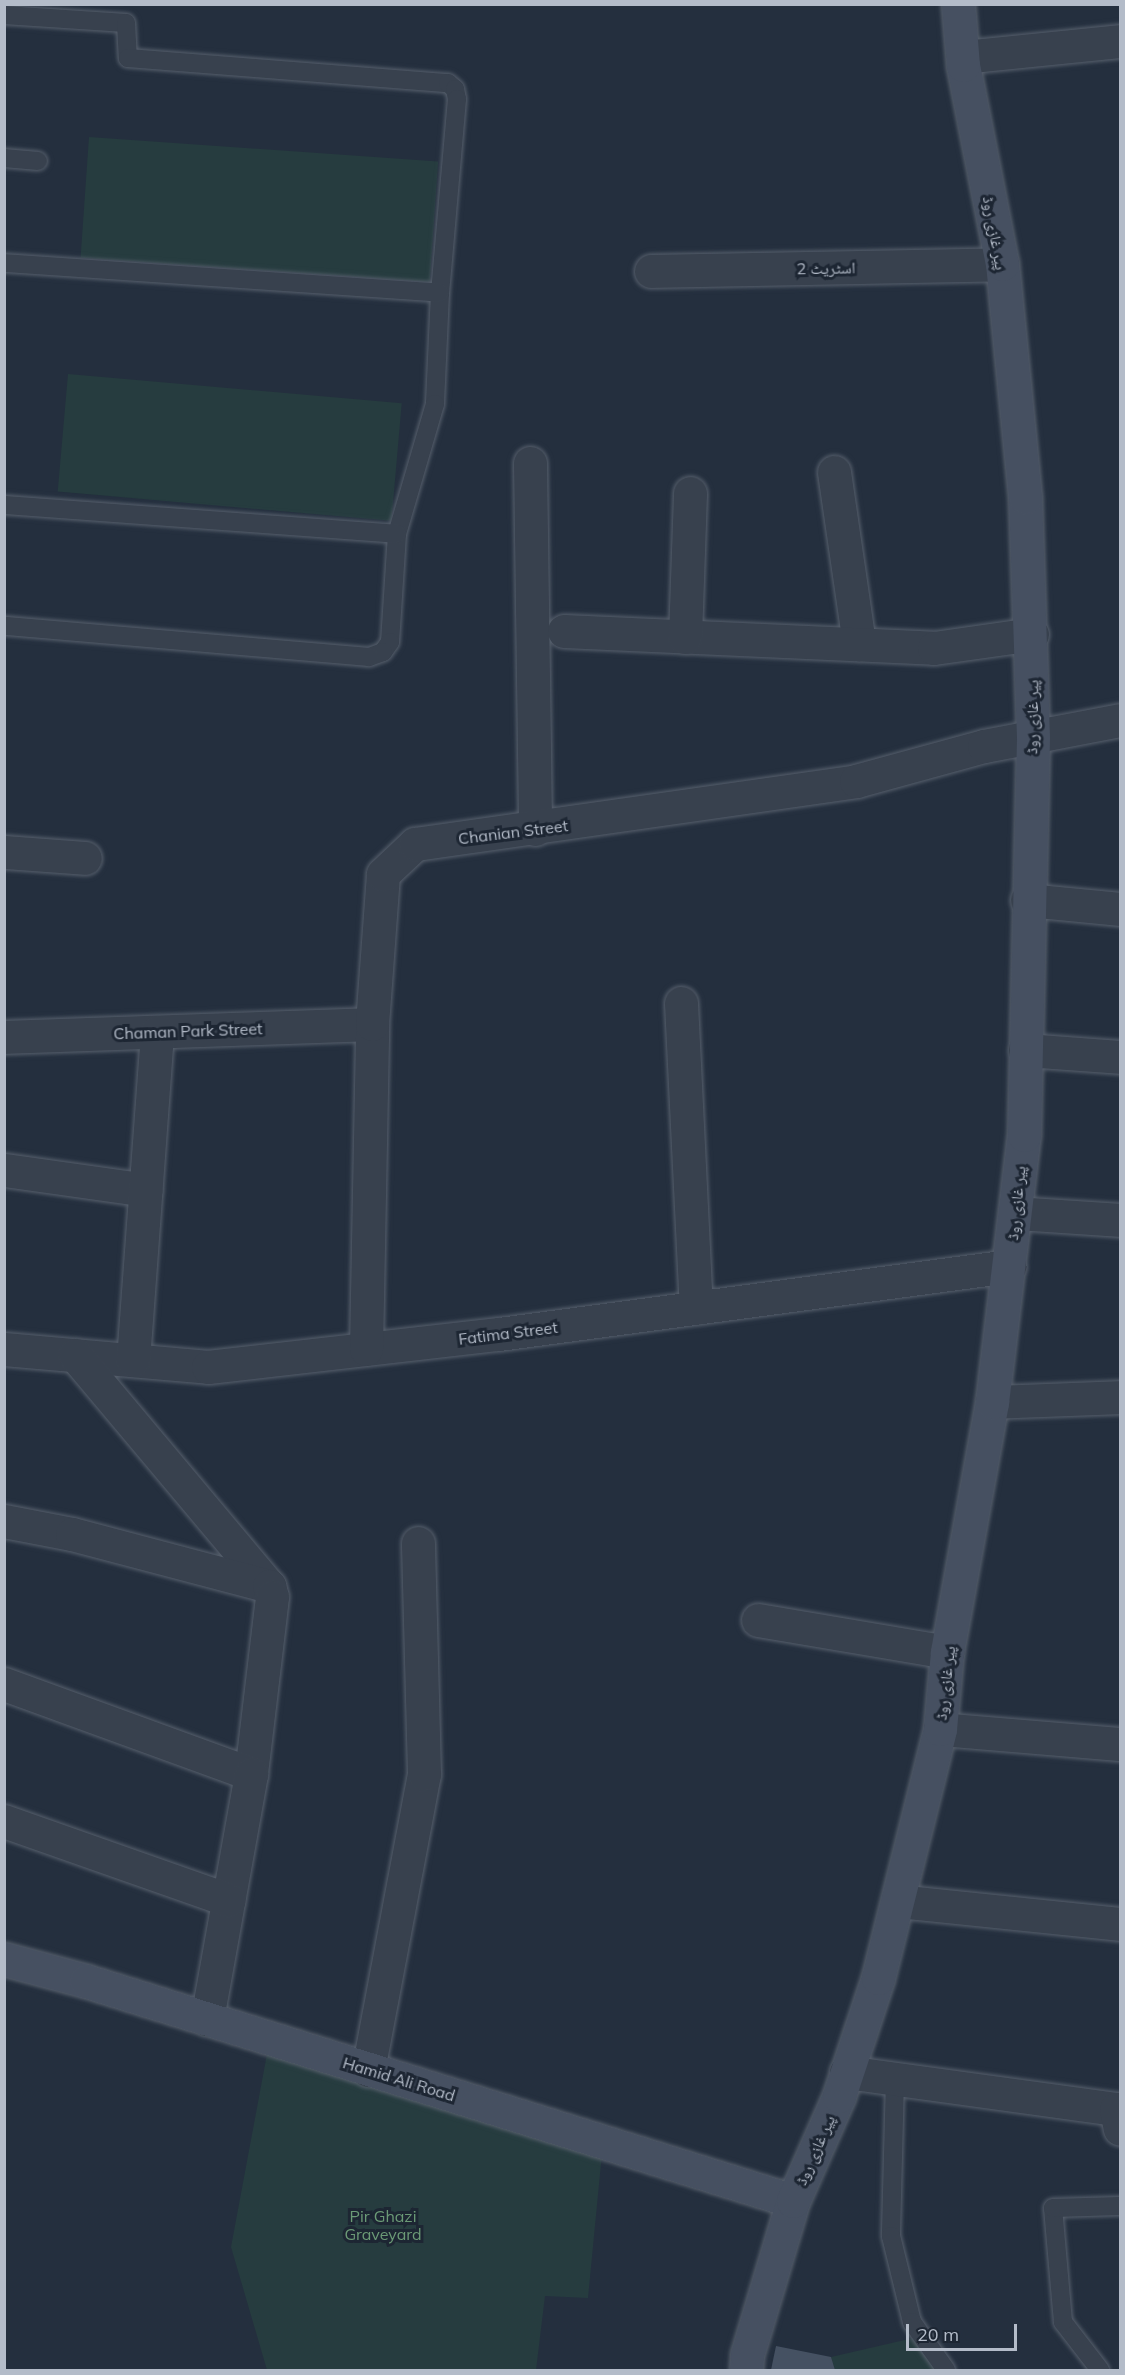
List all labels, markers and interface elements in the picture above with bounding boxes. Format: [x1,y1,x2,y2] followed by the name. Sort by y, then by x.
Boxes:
[979,195,1011,271] street label: پیر غازی روڈ
[796,258,856,278] street label: اسٹریٹ 2
[1022,680,1042,754] street label: پیر غازی روڈ
[457,816,569,848] street label: Chanian Street
[113,1019,263,1043] street label: Chaman Park Street
[1003,1165,1029,1241] street label: پیر غازی روڈ
[457,1317,559,1349] street label: Fatima Street
[931,1645,959,1721] street label: پیر غازی روڈ
[341,2053,457,2105] street label: Hamid Ali Road
[791,2112,839,2188] street label: پیر غازی روڈ
[344,2206,422,2244] park label: Pir Ghazi Graveyard
[909,2312,1020,2350] scale bar
[917,2323,959,2346] text: 20 m

